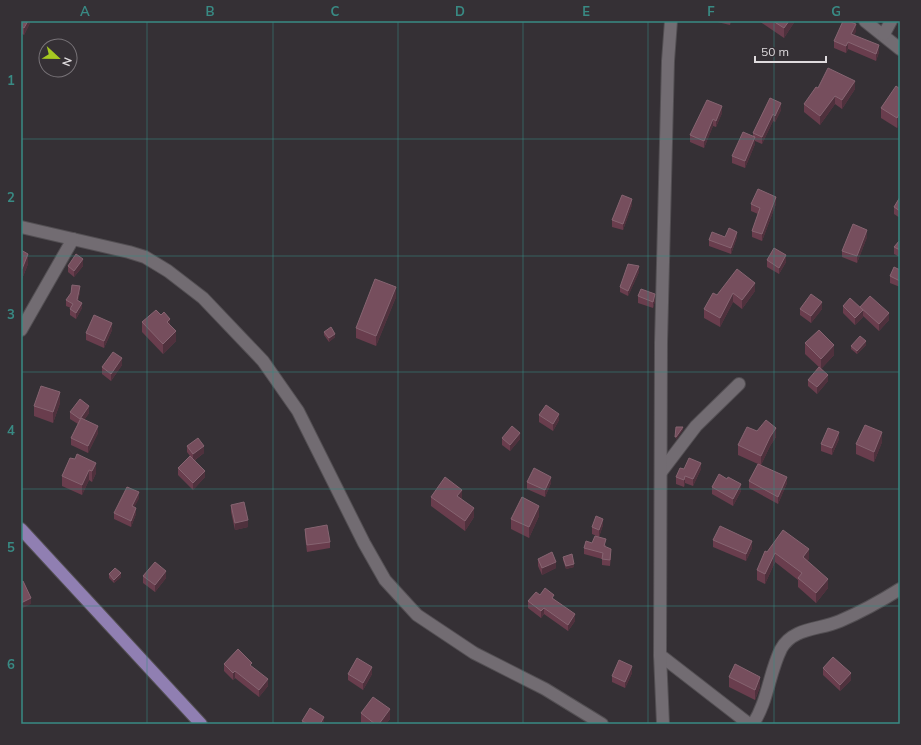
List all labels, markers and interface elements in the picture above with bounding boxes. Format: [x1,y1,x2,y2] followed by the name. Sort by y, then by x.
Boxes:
[80,3,90,19] text: A
[206,3,215,19] text: B
[331,3,340,19] text: C
[455,3,465,19] text: D
[582,3,590,19] text: E
[707,3,715,19] text: F
[831,3,841,19] text: G
[38,38,78,78] north arrow
[755,38,826,64] scale bar
[761,44,789,59] text: 50 m
[59,55,75,68] text: N
[7,72,15,88] text: 1
[7,189,15,205] text: 2
[7,306,15,322] text: 3
[7,422,15,438] text: 4
[7,539,15,555] text: 5
[7,656,15,672] text: 6

